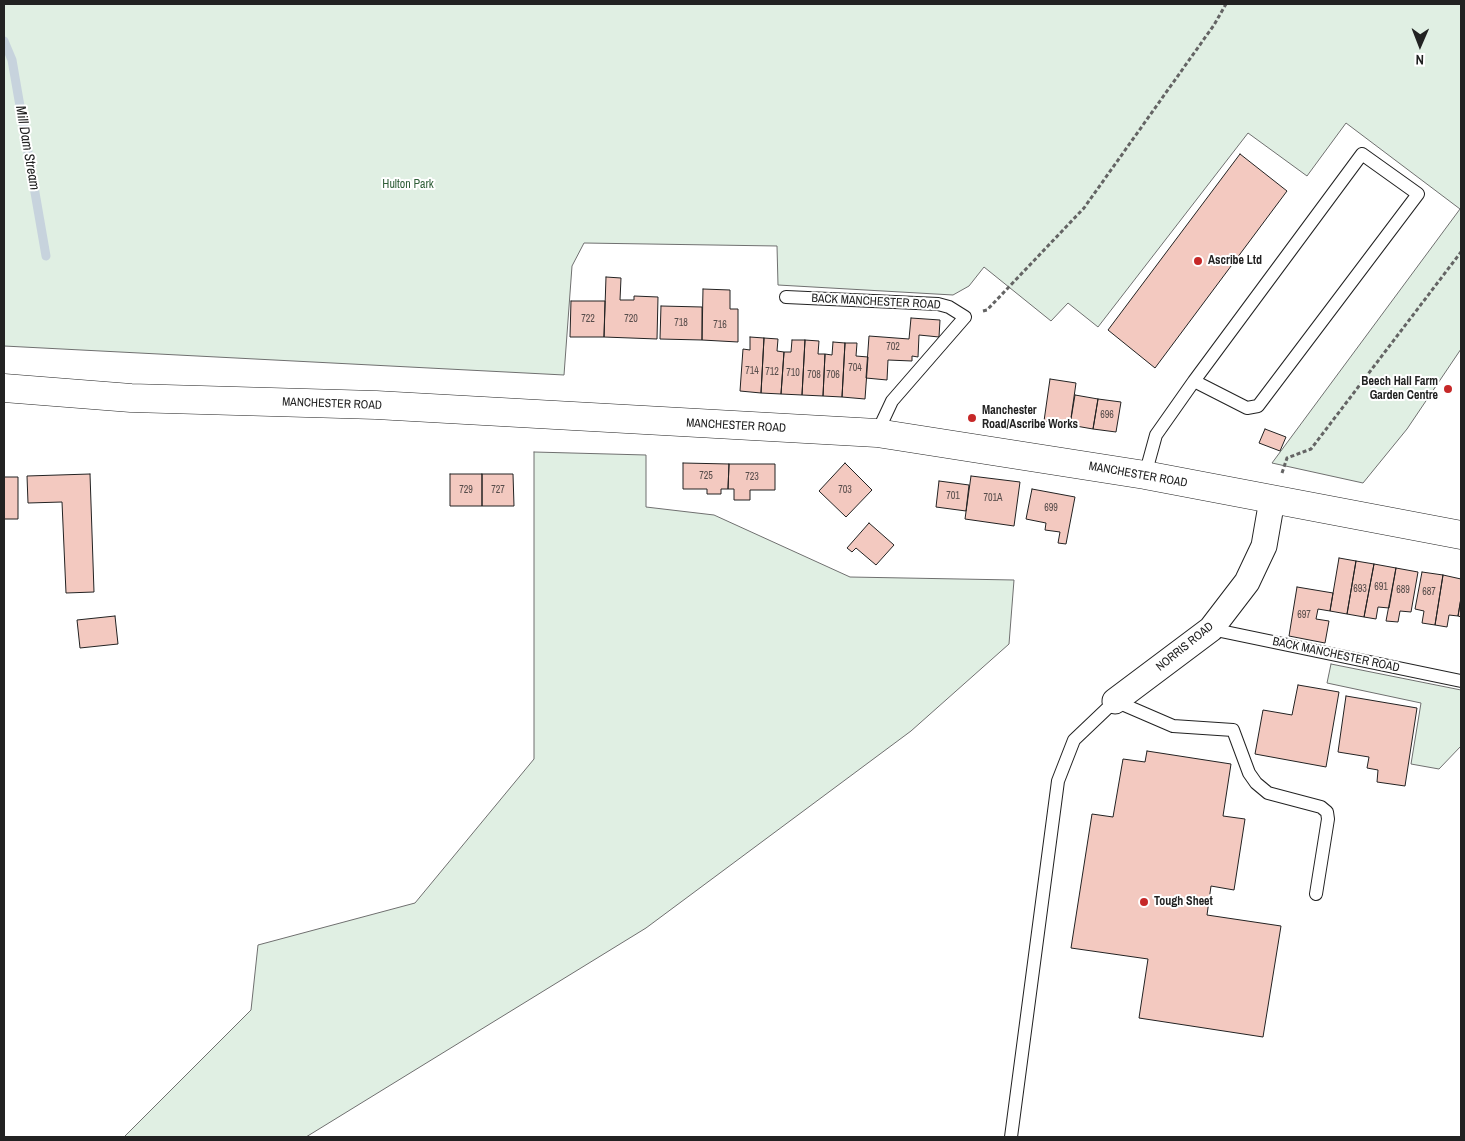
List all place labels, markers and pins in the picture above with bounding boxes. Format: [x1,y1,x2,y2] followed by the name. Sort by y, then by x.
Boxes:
[1208,254,1262,268] place label: Ascribe Ltd
[1192,255,1204,267] marker: Ascribe Ltd
[1361,375,1438,403] place label: Beech Hall Farm Garden Centre
[1442,383,1454,395] marker: Beech Hall Farm Garden Centre
[982,404,1078,432] place label: Manchester Road/Ascribe Works
[966,412,978,424] marker: Manchester Road/Ascribe Works
[1154,895,1213,909] place label: Tough Sheet
[1138,896,1150,908] marker: Tough Sheet

